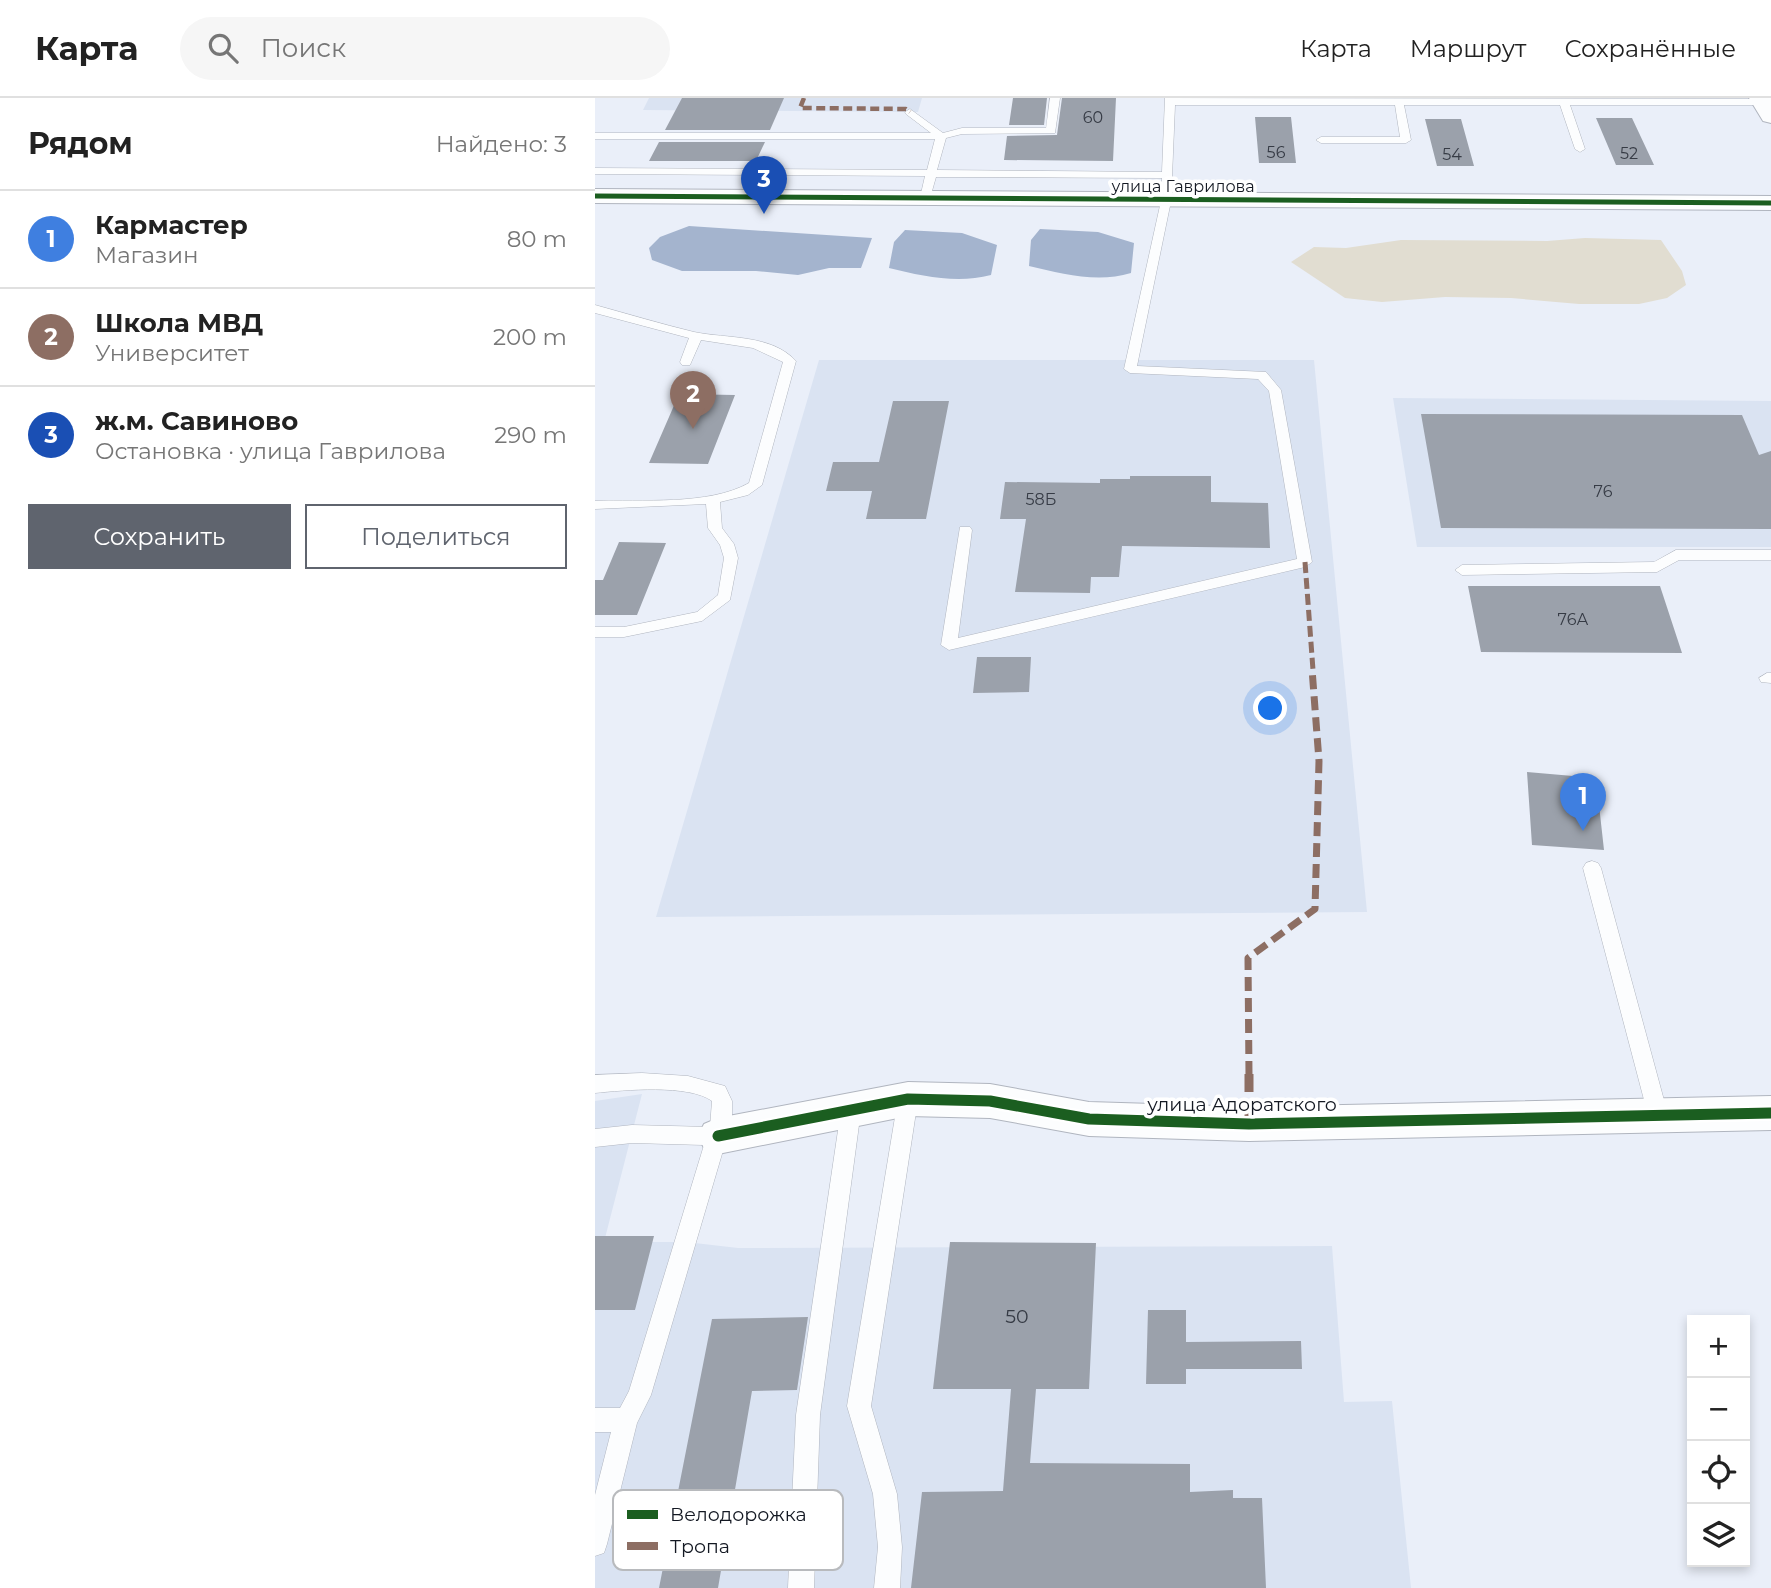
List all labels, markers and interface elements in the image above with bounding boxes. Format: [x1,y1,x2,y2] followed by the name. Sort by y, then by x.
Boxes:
[180,17,670,80] search box
[35,28,138,68] text: Карта
[204,29,242,67] icon: search
[260,32,346,64] text: Поиск
[1300,34,1372,63] text: Карта
[1410,34,1526,63] text: Маршрут
[1564,34,1736,63] text: Сохранённые
[1083,108,1103,127] house number: 60
[28,125,133,162] text: Рядом
[436,130,567,158] text: Найдено: 3
[1267,143,1286,162] house number: 56
[1620,144,1638,163] house number: 52
[1442,145,1462,164] house number: 54
[741,156,787,214] pin: 3
[1110,177,1255,196] street label: улица Гаврилова
[95,209,248,241] text: Кармастер
[46,225,56,253] text: 1
[507,225,567,253] text: 80 m
[95,241,199,269] text: Магазин
[95,307,263,339] text: Школа МВД
[44,323,58,351] text: 2
[493,323,567,351] text: 200 m
[95,339,249,367] text: Университет
[670,371,716,429] pin: 2
[95,405,298,437] text: ж.м. Савиново
[44,421,58,449] text: 3
[494,421,567,449] text: 290 m
[95,437,446,465] text: Остановка · улица Гаврилова
[1594,482,1613,501] house number: 76
[1026,490,1056,509] house number: 58Б
[28,504,291,569] button: Сохранить
[305,504,567,569] button: Поделиться
[1558,610,1589,629] house number: 76А
[1253,691,1287,725] your location
[1560,773,1606,831] pin: 1
[1146,1093,1337,1116] street label: улица Адоратского
[1005,1305,1029,1328] house number: 50
[1687,1315,1750,1567] map controls
[1687,1315,1750,1378] button: +
[1687,1378,1750,1441] button: −
[1687,1441,1750,1504] button: locate
[613,1490,843,1570] legend
[670,1503,807,1526] text: Велодорожка
[1687,1504,1750,1567] button: layers
[670,1535,730,1558] text: Тропа

